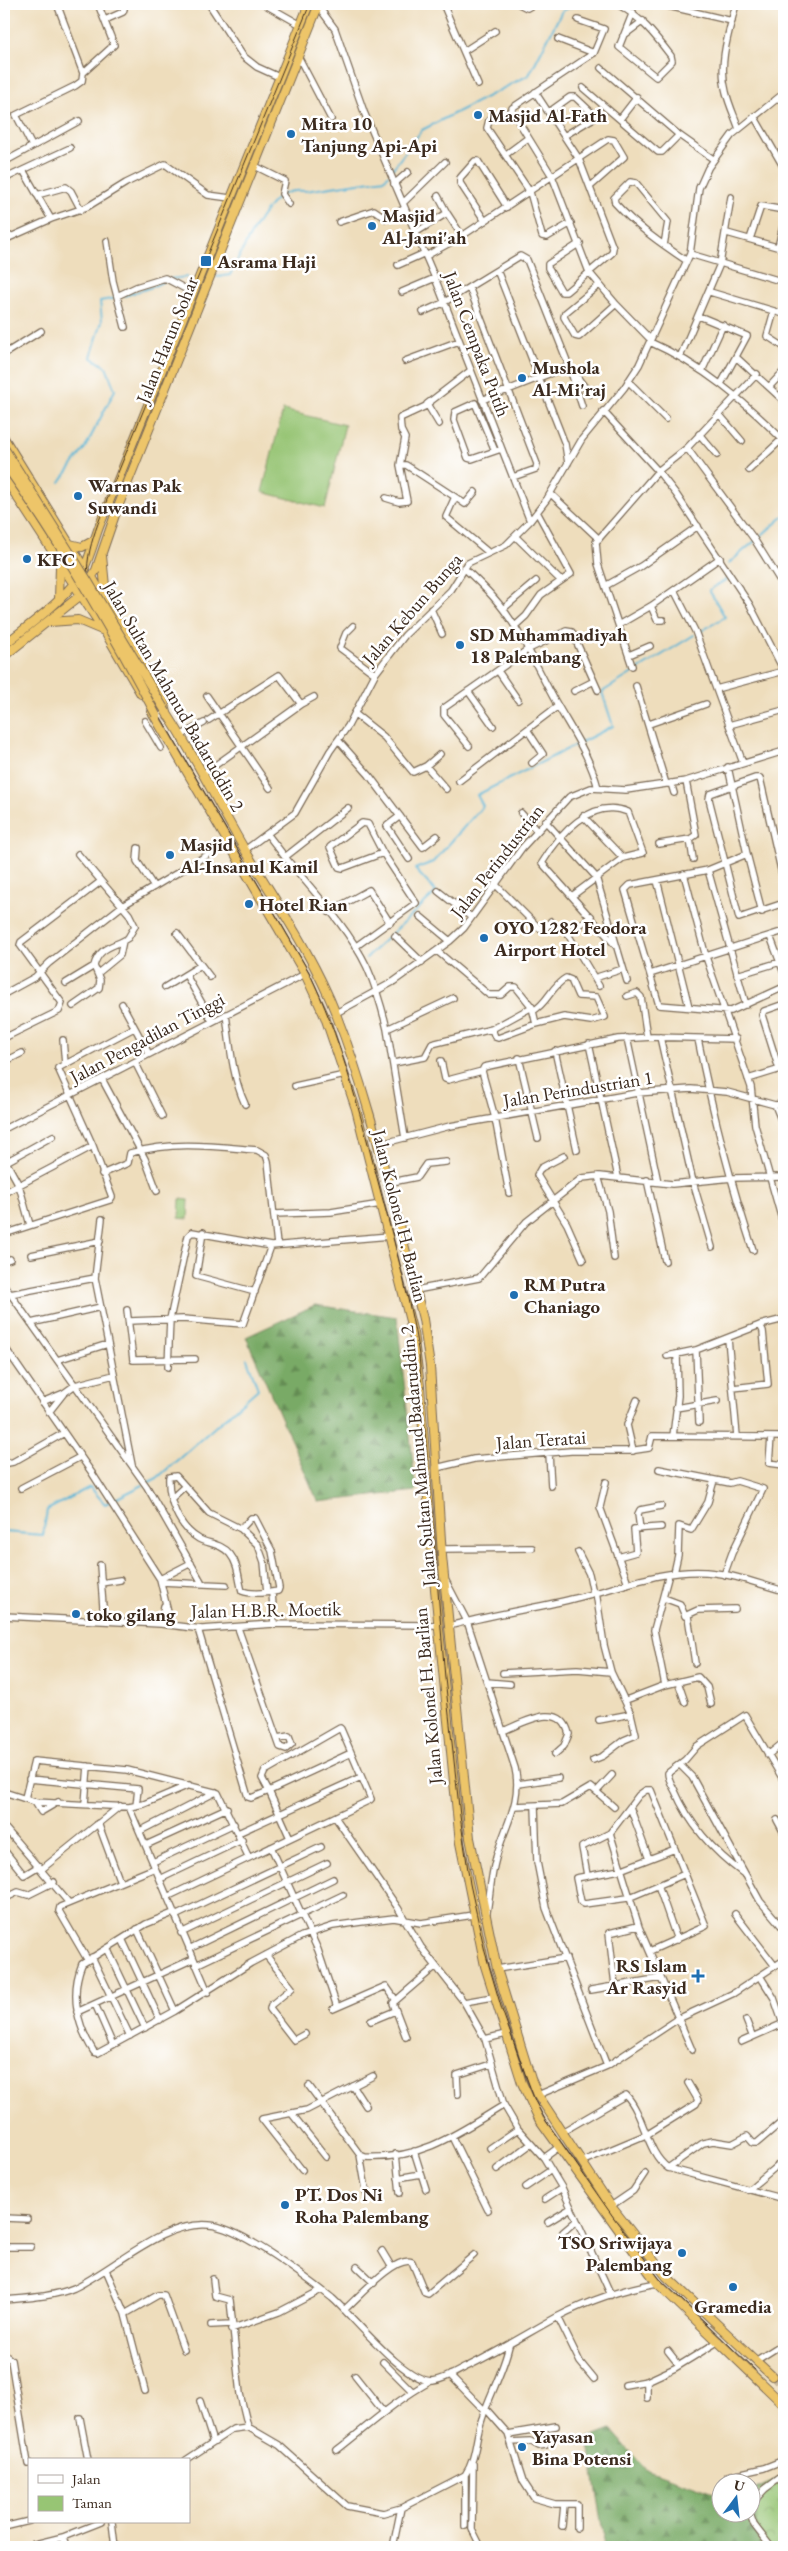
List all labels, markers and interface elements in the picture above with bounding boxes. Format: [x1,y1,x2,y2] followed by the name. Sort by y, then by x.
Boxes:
[488,103,607,128] place label: Masjid Al-Fath
[472,109,484,121] marker: Masjid Al-Fath
[301,111,437,158] place label: Mitra 10 Tanjung Api-Api
[285,128,297,140] marker: Mitra 10 Tanjung Api-Api
[381,203,467,250] place label: Masjid Al-Jami'ah
[366,220,378,232] marker: Masjid Al-Jami'ah
[216,249,316,274] place label: Asrama Haji
[199,254,213,268] marker: Asrama Haji
[437,266,516,421] street label: Jalan Cempaka Putih
[129,272,204,409] street label: Jalan Harun Sohar
[531,355,606,402] place label: Mushola Al-Mi'raj
[516,372,528,384] marker: Mushola Al-Mi'raj
[88,473,182,520] place label: Warnas Pak Suwandi
[72,490,84,502] marker: Warnas Pak Suwandi
[37,547,75,572] place label: KFC
[355,547,468,672] street label: Jalan Kebun Bunga
[21,553,33,565] marker: KFC
[97,574,250,816] street label: Jalan Sultan Mahmud Badaruddin 2
[470,622,628,669] place label: SD Muhammadiyah 18 Palembang
[454,639,466,651] marker: SD Muhammadiyah 18 Palembang
[443,799,549,925] street label: Jalan Perindustrian
[179,832,319,879] place label: Masjid Al-Insanul Kamil
[164,849,176,861] marker: Masjid Al-Insanul Kamil
[259,892,348,917] place label: Hotel Rian
[243,898,255,910] marker: Hotel Rian
[493,915,647,962] place label: OYO 1282 Feodora Airport Hotel
[478,932,490,944] marker: OYO 1282 Feodora Airport Hotel
[64,987,229,1090] street label: Jalan Pengadilan Tinggi
[499,1065,655,1113] street label: Jalan Perindustrian 1
[366,1125,434,1305] street label: Jalan Kolonel H. Barlian
[524,1272,606,1319] place label: RM Putra Chaniago
[508,1289,520,1301] marker: RM Putra Chaniago
[394,1324,442,1590] street label: Jalan Sultan Mahmud Badaruddin 2
[493,1424,587,1456] street label: Jalan Teratai
[189,1596,342,1624] street label: Jalan H.B.R. Moetik
[86,1602,176,1627] place label: toko gilang
[408,1607,448,1787] street label: Jalan Kolonel H. Barlian
[70,1608,82,1620] marker: toko gilang
[605,1953,688,2000] place label: RS Islam Ar Rasyid
[691,1969,705,1983] marker: RS Islam Ar Rasyid
[295,2182,429,2229] place label: PT. Dos Ni Roha Palembang
[279,2199,291,2211] marker: PT. Dos Ni Roha Palembang
[558,2230,673,2277] place label: TSO Sriwijaya Palembang
[676,2247,688,2259] marker: TSO Sriwijaya Palembang
[727,2281,739,2293] marker: Gramedia
[694,2294,772,2319] place label: Gramedia
[532,2424,632,2471] place label: Yayasan Bina Potensi
[516,2441,528,2453] marker: Yayasan Bina Potensi
[28,2458,190,2524] legend
[70,2469,101,2488] text: Jalan
[710,2474,760,2524] north arrow
[732,2475,747,2496] text: U
[72,2493,112,2512] text: Taman

